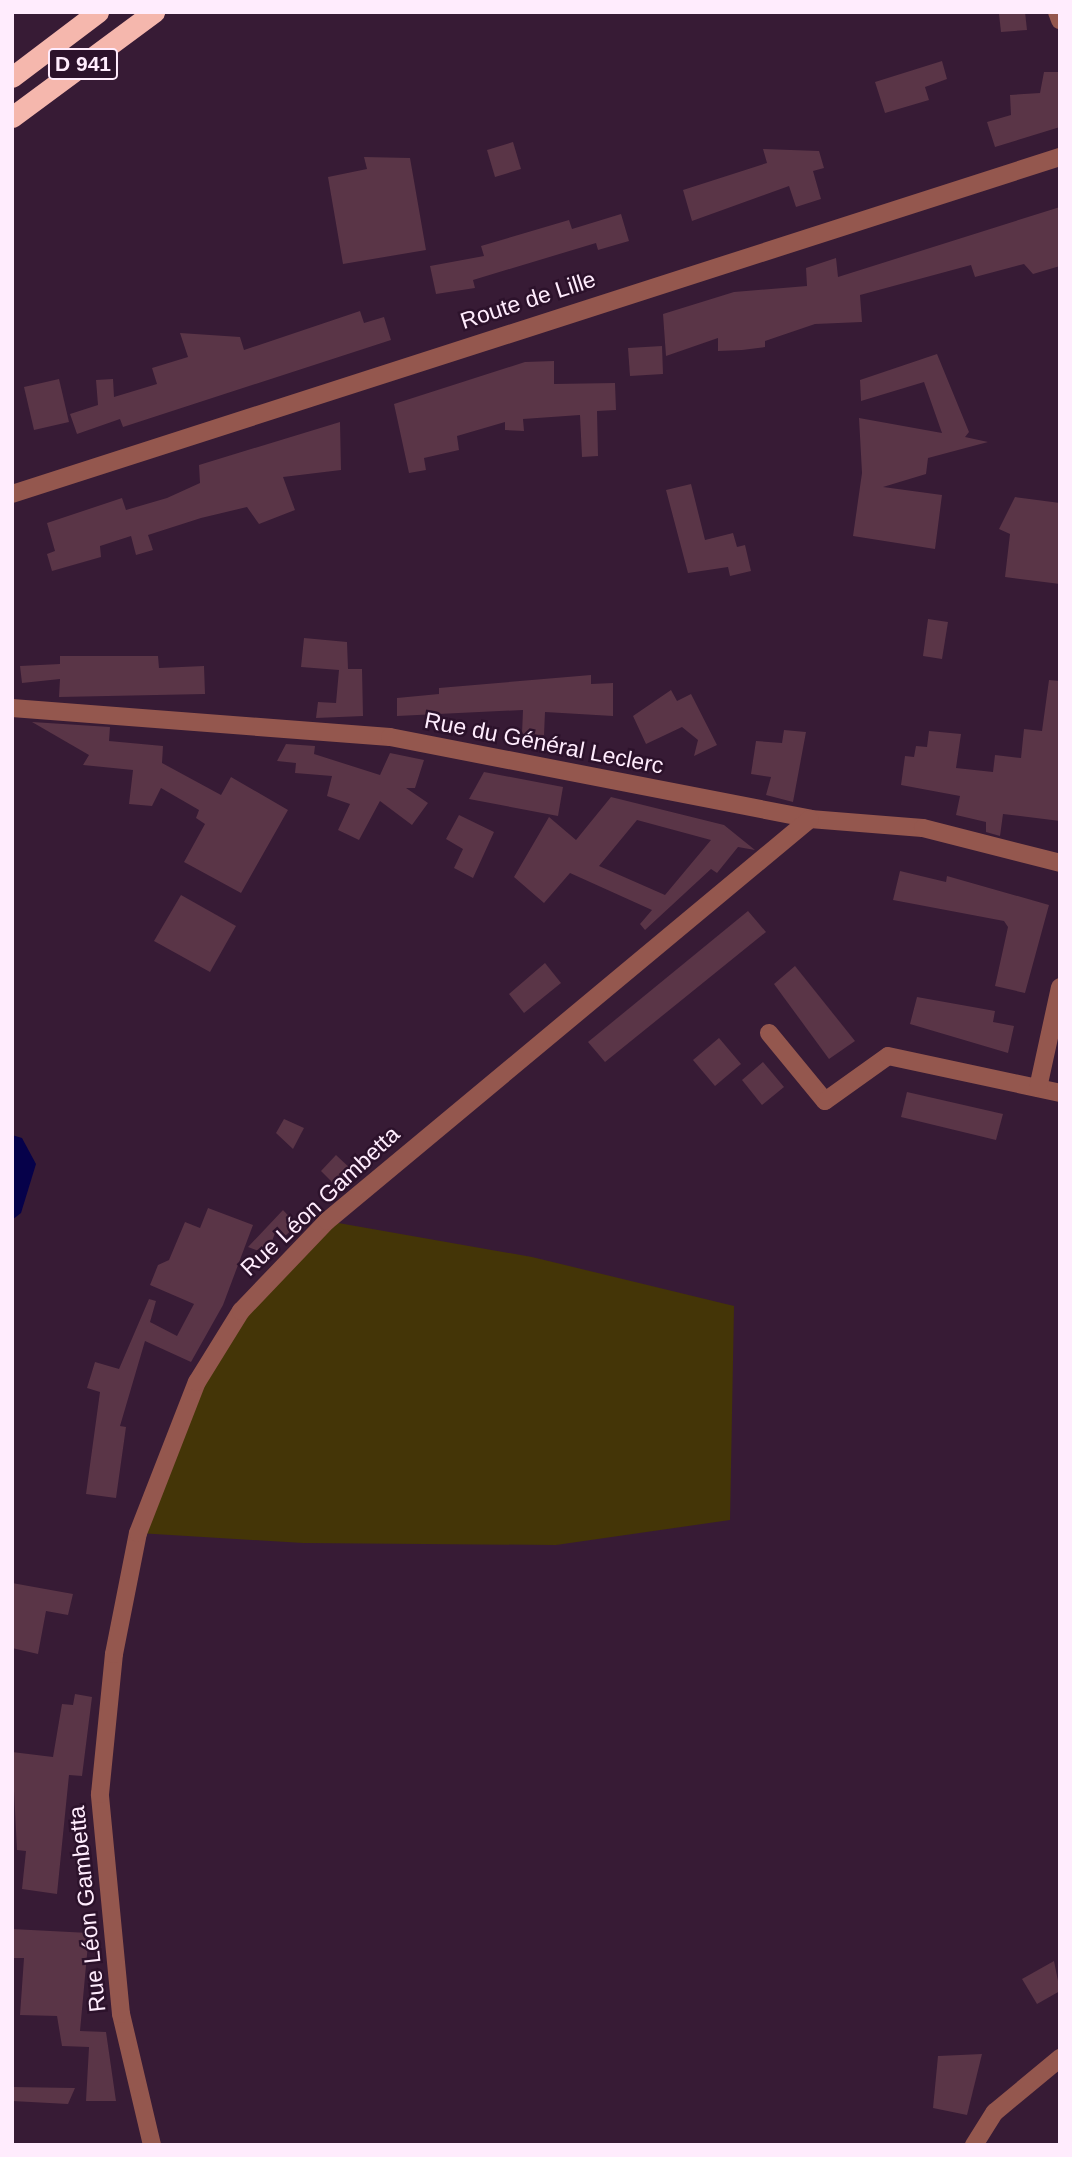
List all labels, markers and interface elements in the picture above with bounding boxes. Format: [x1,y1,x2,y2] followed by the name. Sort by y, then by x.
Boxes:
[46,46,120,82] road number: D 941
[457,265,599,335] street label: Route de Lille
[422,706,666,780] street label: Rue du Général Leclerc
[235,1120,405,1282] street label: Rue Léon Gambetta
[62,1805,112,2013] street label: Rue Léon Gambetta

